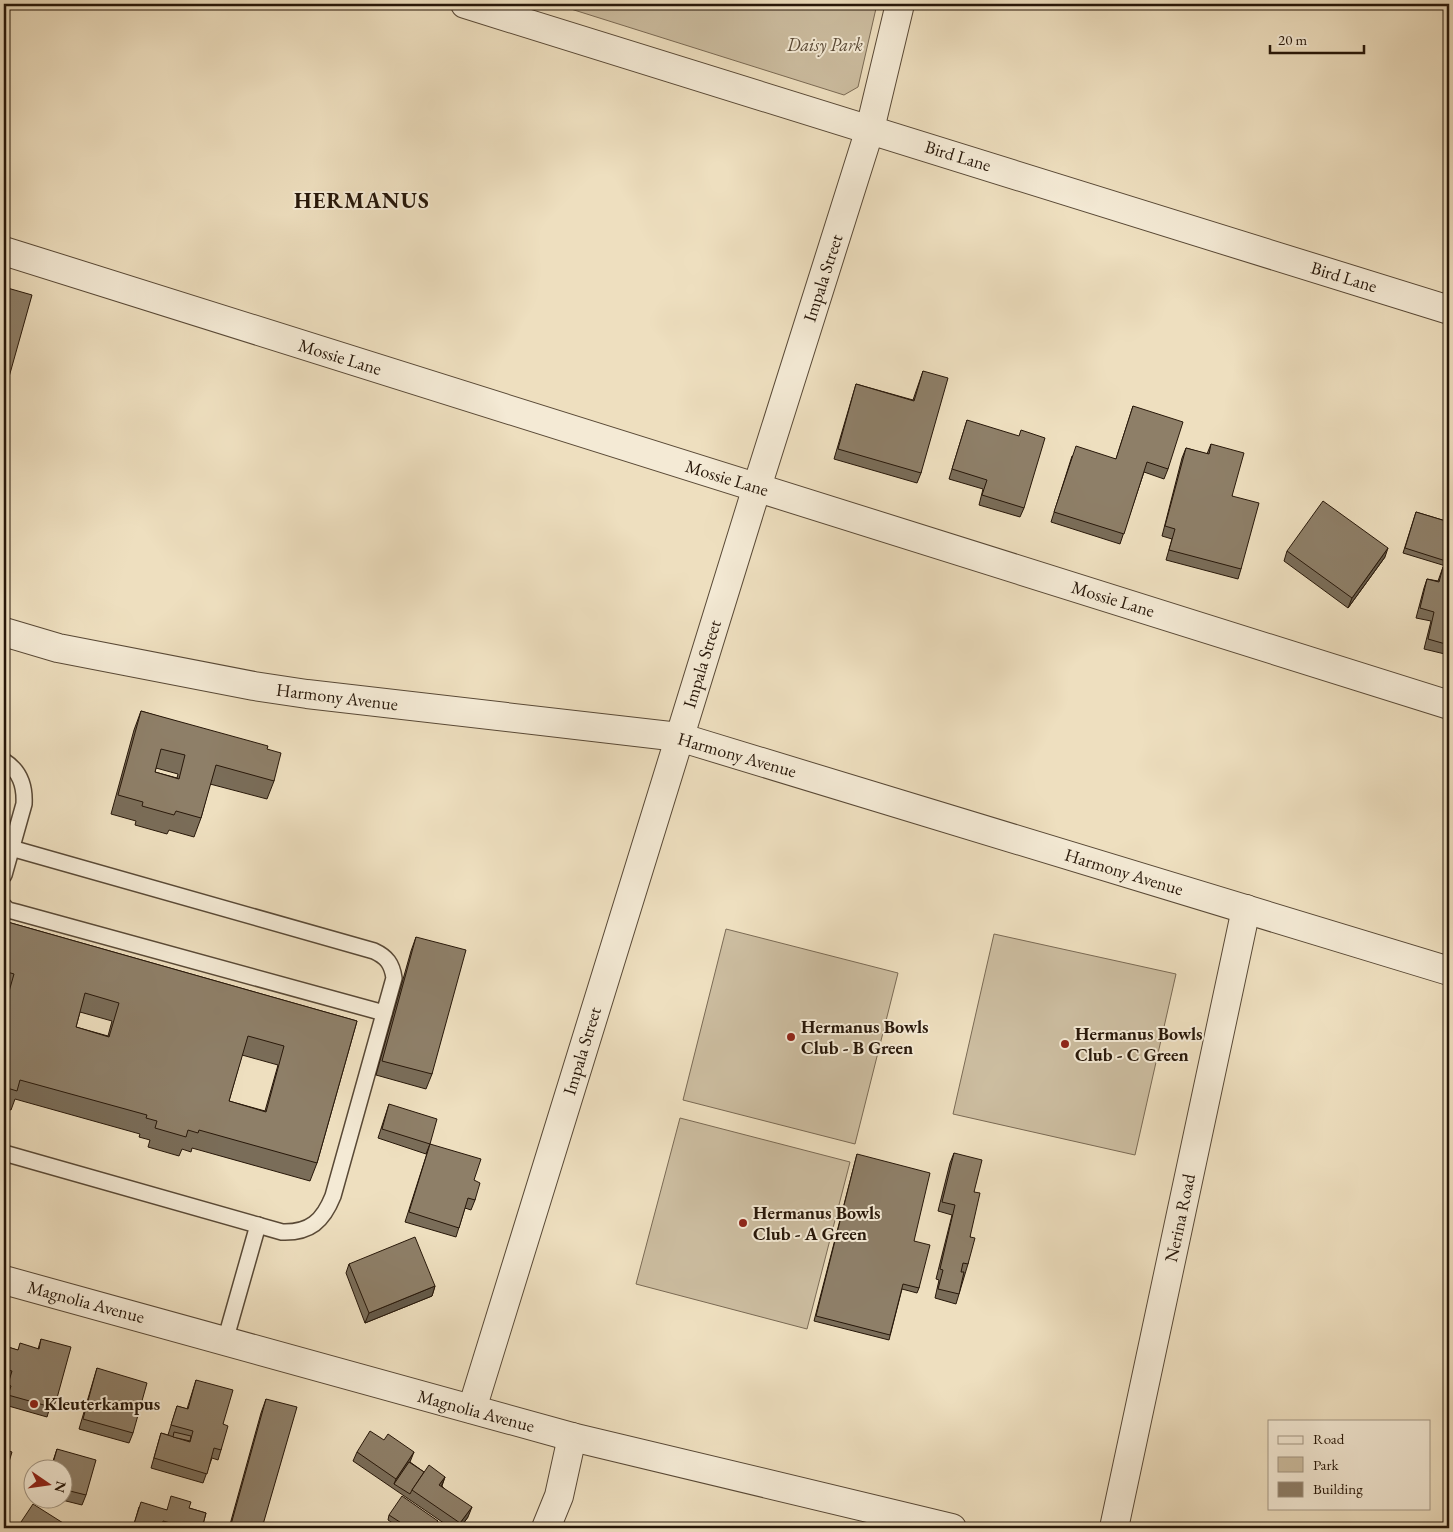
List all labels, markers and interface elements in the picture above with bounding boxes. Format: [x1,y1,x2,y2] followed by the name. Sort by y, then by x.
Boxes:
[1270,22,1364,54] scale bar
[1278,30,1307,49] text: 20 m
[786,33,863,57] park label: Daisy Park
[922,135,994,176] street label: Bird Lane
[294,186,430,215] district label: HERMANUS
[798,231,848,325] street label: Impala Street
[1308,256,1380,297] street label: Bird Lane
[296,333,384,380] street label: Mossie Lane
[683,454,771,501] street label: Mossie Lane
[1069,575,1157,622] street label: Mossie Lane
[677,617,726,711] street label: Impala Street
[275,678,399,715] street label: Harmony Avenue
[675,727,799,782] street label: Harmony Avenue
[1062,843,1186,900] street label: Harmony Avenue
[557,1004,606,1098] street label: Impala Street
[801,1015,929,1059] place label: Hermanus Bowls Club - B Green
[1075,1022,1203,1066] place label: Hermanus Bowls Club - C Green
[785,1031,797,1043] marker: Hermanus Bowls Club - B Green
[1059,1038,1071,1050] marker: Hermanus Bowls Club - C Green
[1159,1171,1200,1264] street label: Nerina Road
[753,1201,881,1245] place label: Hermanus Bowls Club - A Green
[737,1217,749,1229] marker: Hermanus Bowls Club - A Green
[25,1275,147,1328] street label: Magnolia Avenue
[415,1384,537,1437] street label: Magnolia Avenue
[44,1392,160,1415] place label: Kleuterkampus
[28,1398,40,1410] marker: Kleuterkampus
[1268,1420,1430,1510] legend
[1313,1429,1345,1448] text: Road
[1313,1455,1340,1474] text: Park
[22,1460,72,1510] north arrow
[50,1479,71,1495] text: N
[1313,1479,1363,1498] text: Building

